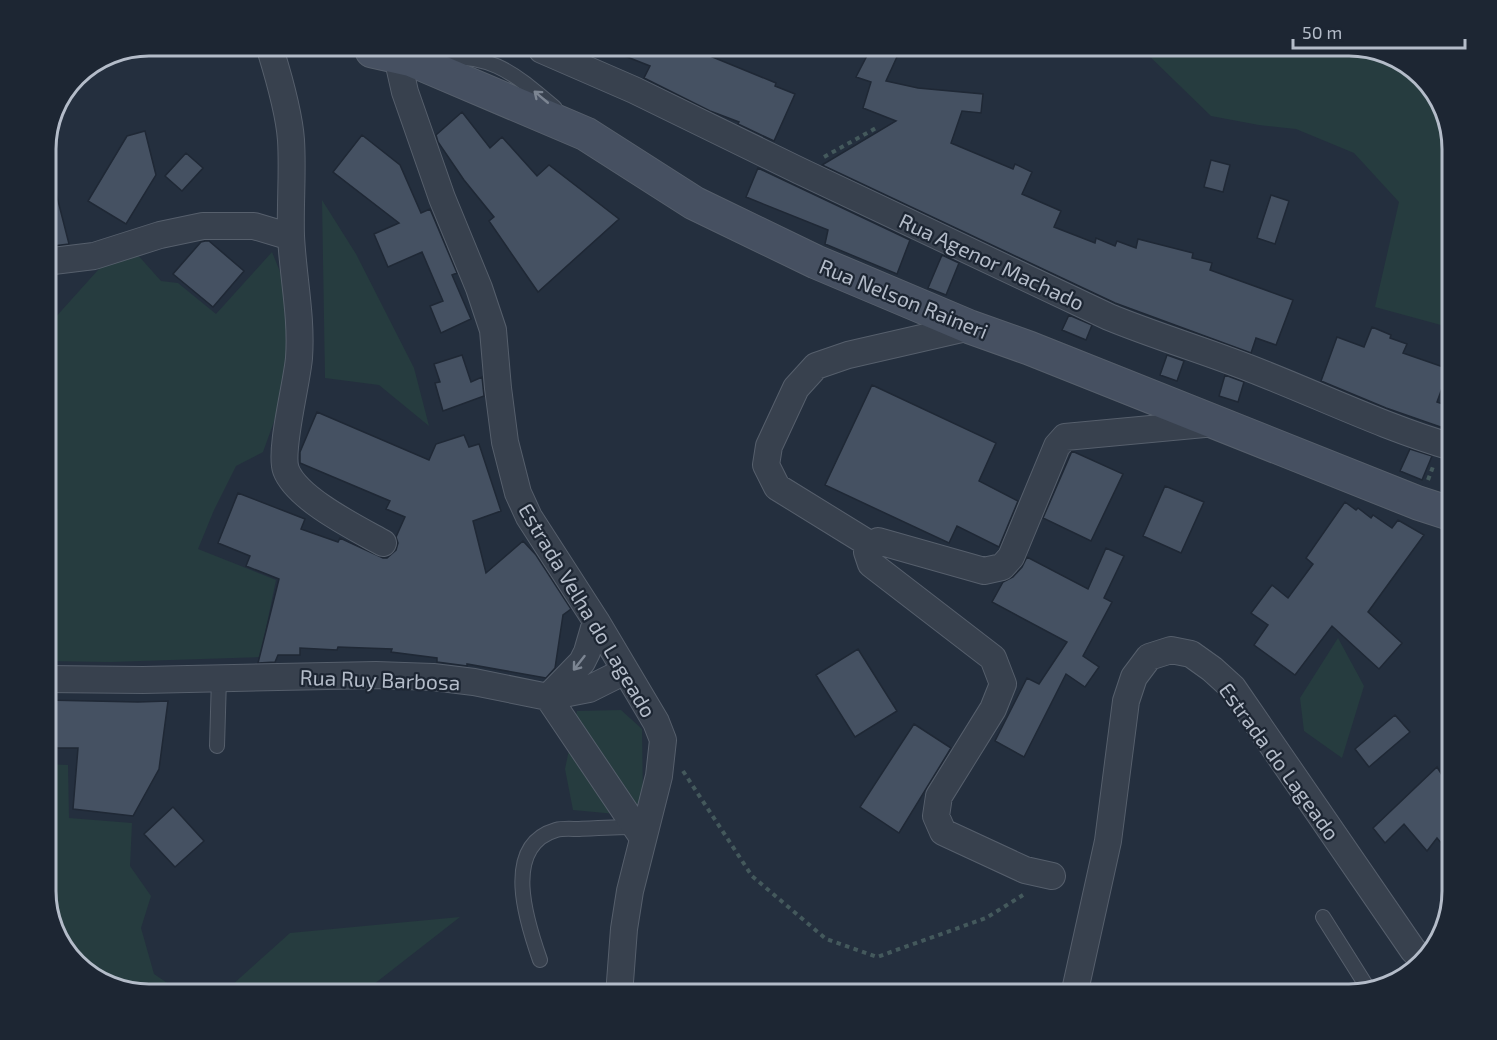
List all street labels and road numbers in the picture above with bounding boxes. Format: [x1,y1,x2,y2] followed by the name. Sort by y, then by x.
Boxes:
[895,207,1089,315] street label: Rua Agenor Machado
[816,253,992,343] street label: Rua Nelson Raineri
[514,498,662,722] street label: Estrada Velha do Lageado
[299,664,461,694] street label: Rua Ruy Barbosa
[1215,678,1345,844] street label: Estrada do Lageado

